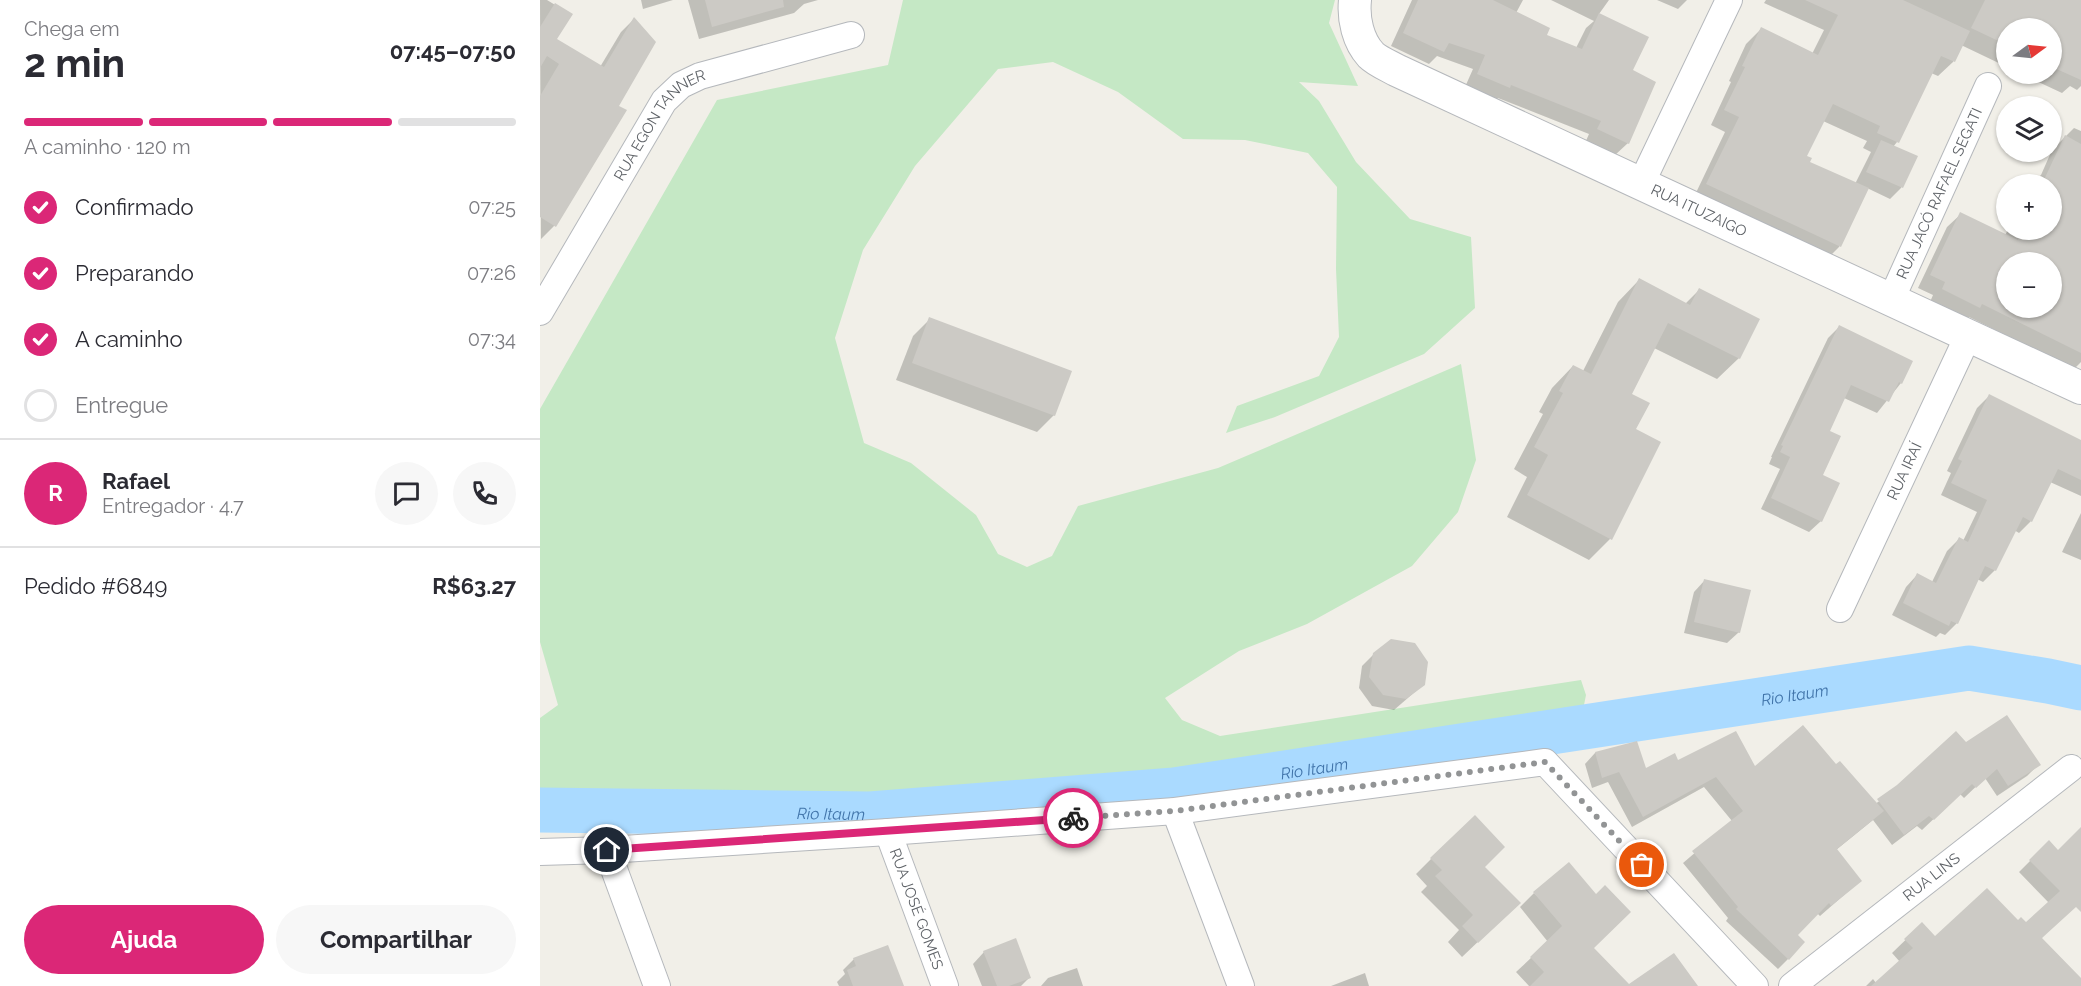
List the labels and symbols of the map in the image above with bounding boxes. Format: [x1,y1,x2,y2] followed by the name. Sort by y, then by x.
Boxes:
[1996,18,2062,84] north arrow
[610,66,708,184] street label: RUA EGON TANNER
[1893,105,1986,282] street label: RUA JACÓ RAFAEL SEGATI
[1648,181,1750,241] street label: RUA ITUZAIGO
[1883,439,1926,503] street label: RUA IRAÍ
[1760,681,1830,710] water label: Rio Itaum
[1279,754,1350,784] water label: Rio Itaum
[1043,788,1103,848] courier
[797,804,865,824] water label: Rio Itaum
[581,824,632,875] pin
[1616,839,1667,890] pin
[886,846,947,972] street label: RUA JOSÉ GOMES
[1899,849,1964,905] street label: RUA LINS

